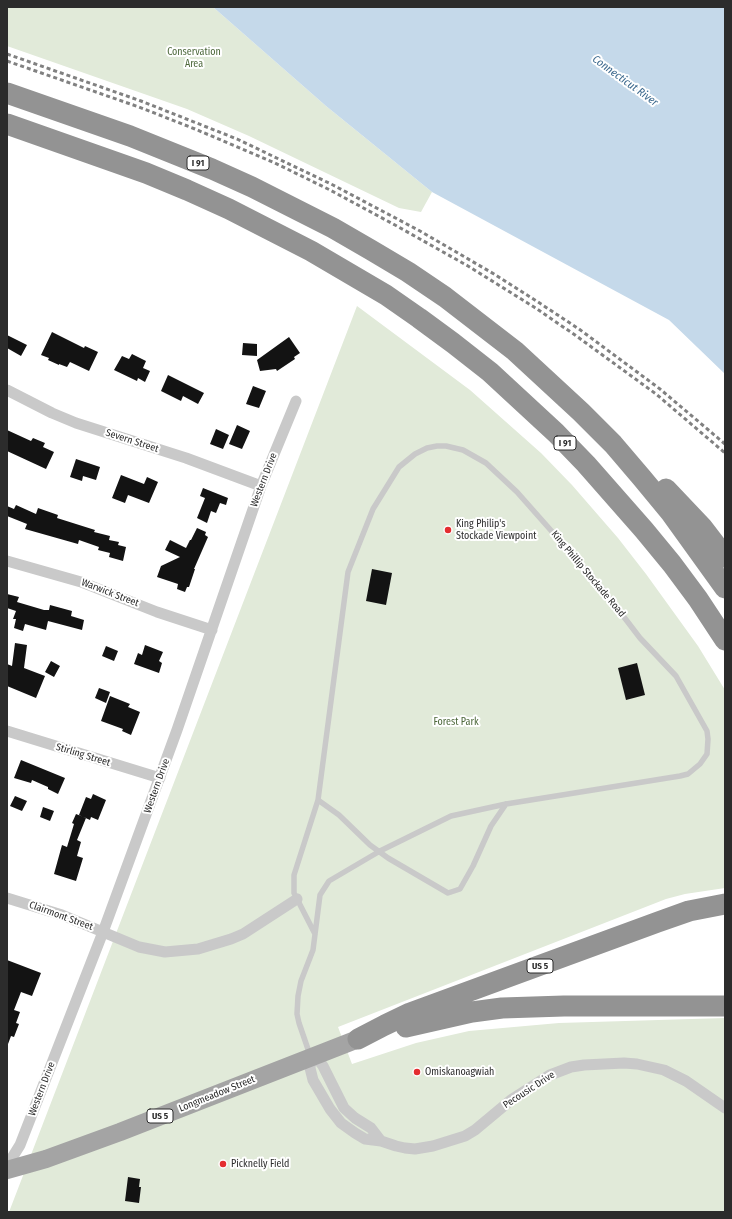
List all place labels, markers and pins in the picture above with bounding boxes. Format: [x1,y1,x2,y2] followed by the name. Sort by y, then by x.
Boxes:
[456,518,536,542] place label: King Philip's Stockade Viewpoint
[443,525,453,535] marker: King Philip's Stockade Viewpoint
[425,1066,494,1078] place label: Omiskanoagwiah
[412,1067,422,1077] marker: Omiskanoagwiah
[231,1158,289,1170] place label: Picknelly Field
[218,1159,228,1169] marker: Picknelly Field

